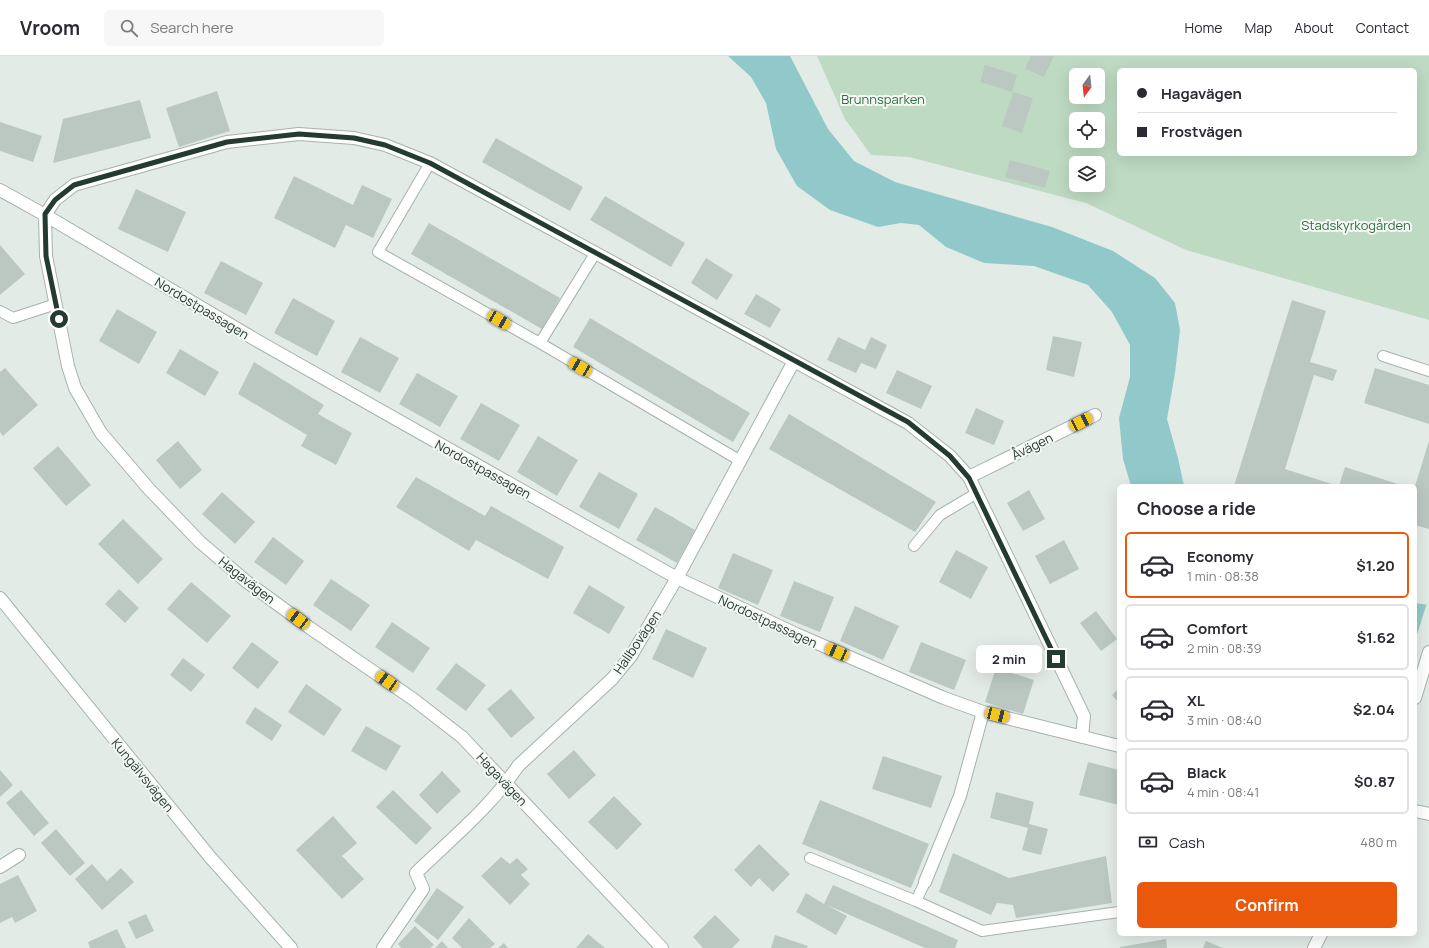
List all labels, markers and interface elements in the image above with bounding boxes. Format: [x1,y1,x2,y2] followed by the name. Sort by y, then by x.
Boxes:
[104,10,384,46] search box
[20,15,80,41] text: Vroom
[118,17,140,39] icon: search
[150,17,234,38] text: Search here
[1185,18,1222,37] text: Home
[1244,18,1272,37] text: Map
[1294,18,1334,37] text: About
[1356,18,1409,37] text: Contact
[1069,68,1105,104] north arrow
[1069,68,1105,192] map controls
[1161,83,1242,104] text: Hagavägen
[841,90,925,108] park label: Brunnsparken
[1069,112,1105,148] button: locate
[1161,121,1242,142] text: Frostvägen
[1069,156,1105,192] button: layers
[1301,216,1411,234] park label: Stadskyrkogården
[151,273,253,343] street label: Nordostpassagen
[486,309,512,331] car
[50,310,68,328] route start
[567,356,593,378] car
[1068,411,1094,433] car
[1008,428,1056,464] street label: Åvägen
[432,435,534,503] street label: Nordostpassagen
[1137,496,1256,520] text: Choose a ride
[1187,546,1254,567] text: Economy
[1139,547,1175,583] icon: car
[215,552,279,608] street label: Hagavägen
[1356,555,1395,576] text: $1.20
[1187,567,1259,585] text: 1 min · 08:38
[716,590,820,652] street label: Nordostpassagen
[609,606,665,678] street label: Hallbovägen
[285,607,311,631] car
[1187,618,1248,639] text: Comfort
[1139,619,1175,655] icon: car
[1357,627,1395,648] text: $1.62
[1187,639,1262,657] text: 2 min · 08:39
[824,642,850,662] car
[976,645,1042,673] callout: 2 min
[992,650,1026,668] text: 2 min
[1047,650,1065,668] route end
[374,669,400,693] car
[1187,690,1205,711] text: XL
[1139,691,1175,727] icon: car
[1353,699,1395,720] text: $2.04
[984,706,1010,724] car
[1187,711,1262,729] text: 3 min · 08:40
[108,734,178,816] street label: Kungälvsvägen
[473,748,531,810] street label: Hagavägen
[1187,762,1226,783] text: Black
[1139,763,1175,799] icon: car
[1354,771,1395,792] text: $0.87
[1187,783,1259,801] text: 4 min · 08:41
[1137,831,1159,853] icon: cash
[1169,832,1205,853] text: Cash
[1360,833,1397,851] text: 480 m
[1137,882,1397,928] button: Confirm

